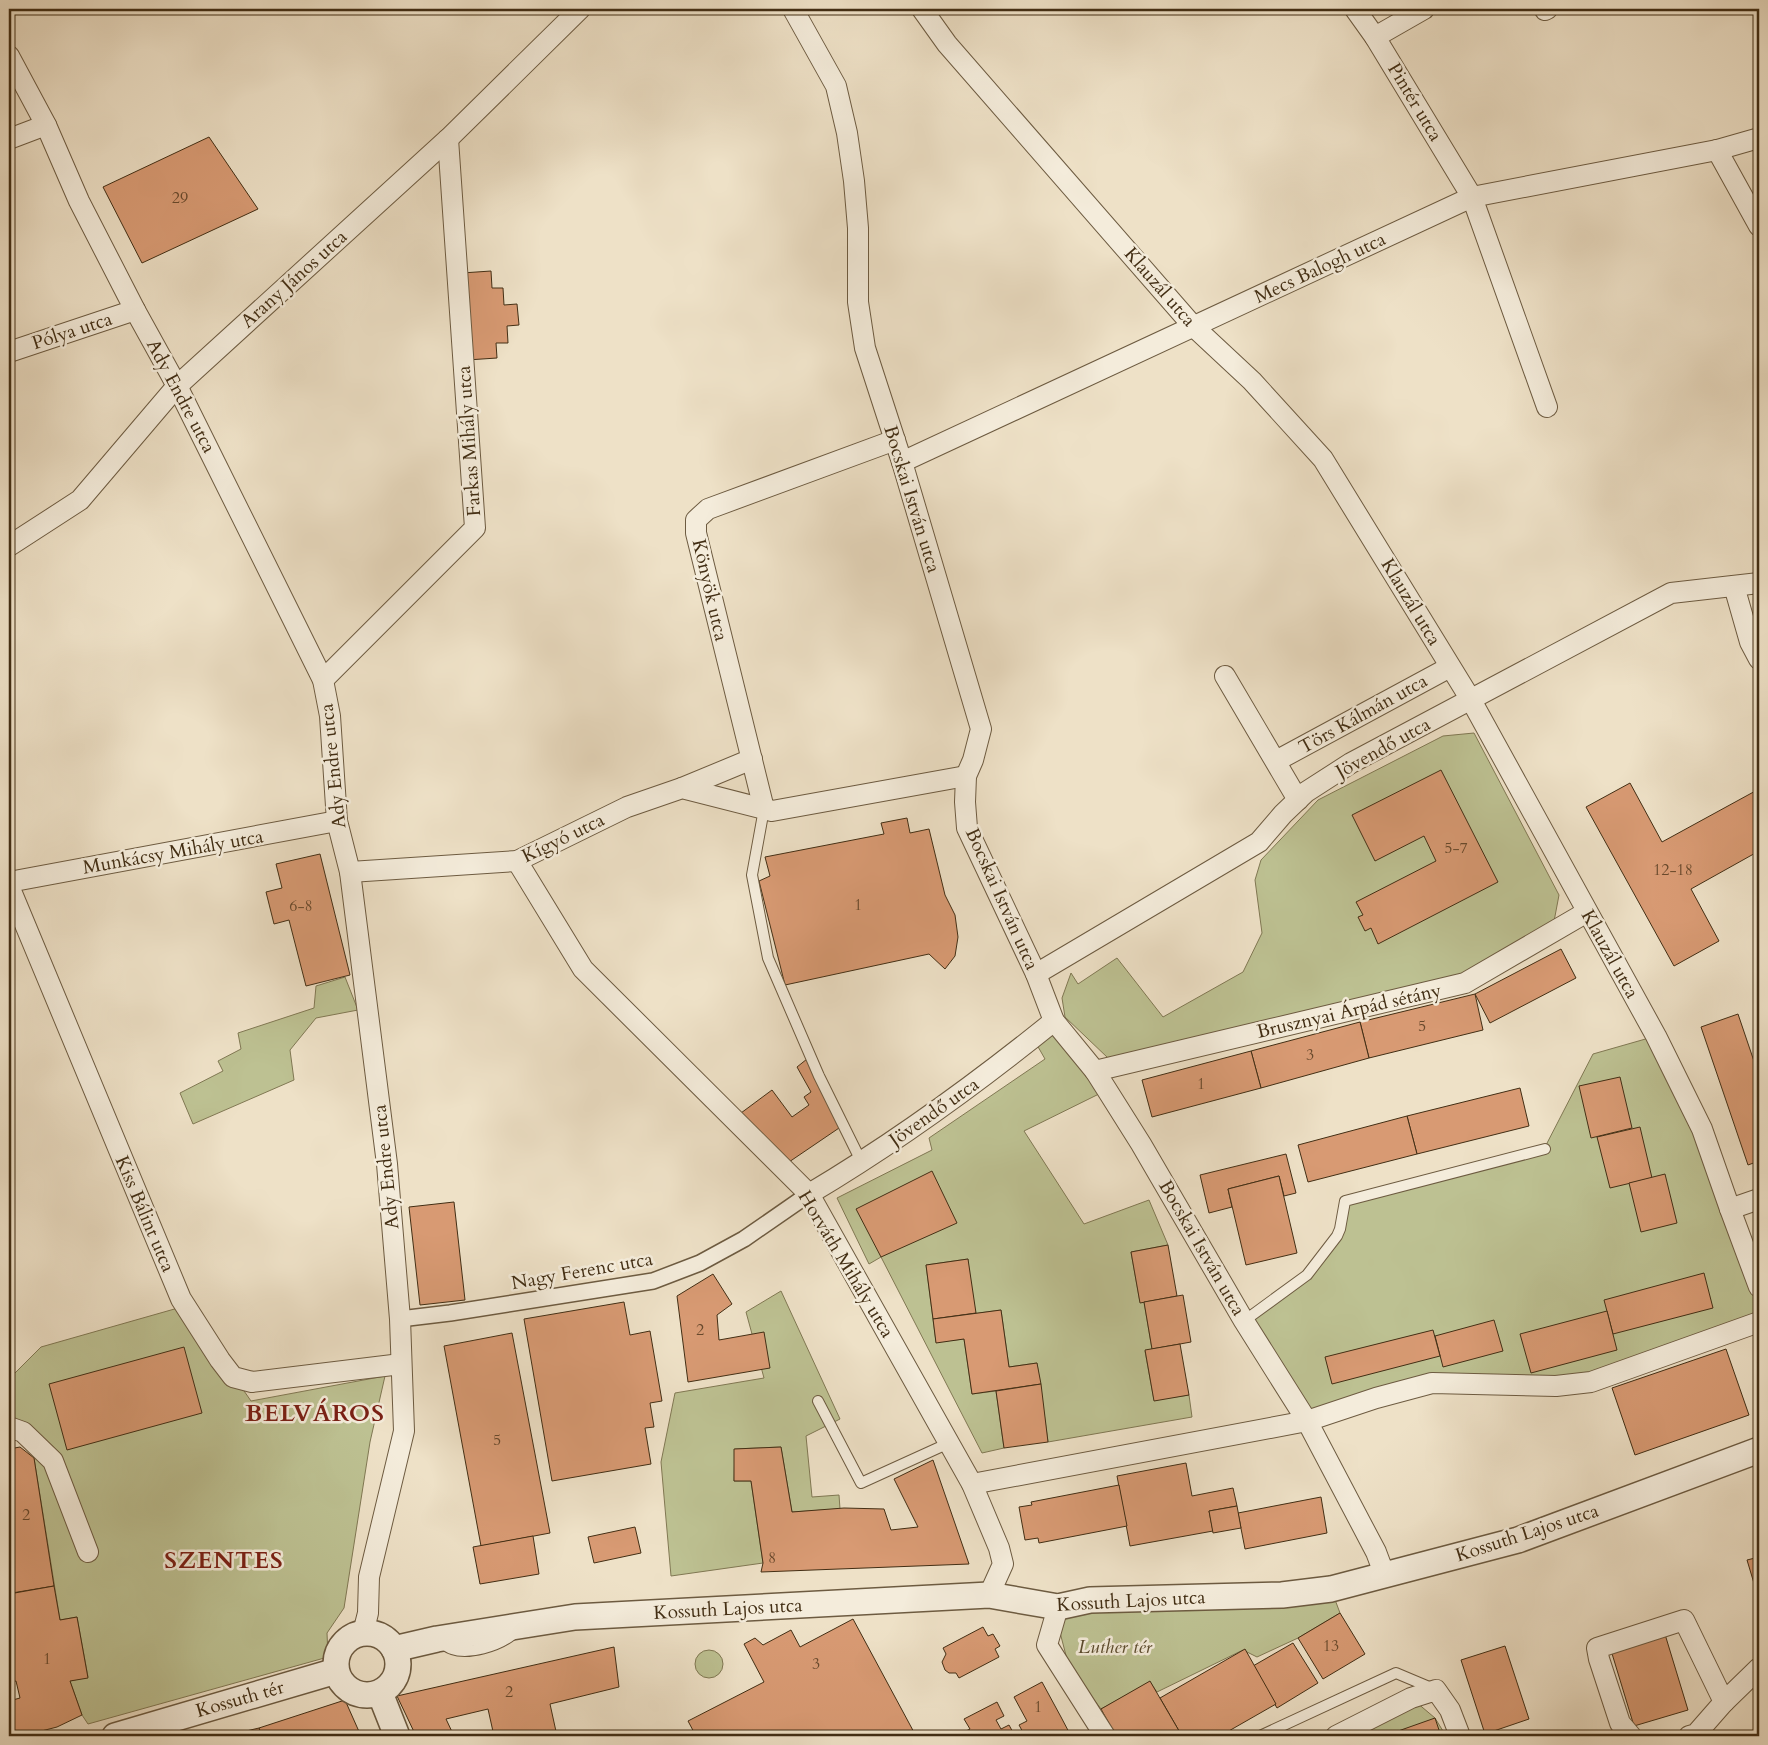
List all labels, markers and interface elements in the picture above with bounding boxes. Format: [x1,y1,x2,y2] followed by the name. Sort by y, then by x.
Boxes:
[1381,58,1449,146] street label: Pintér utca
[172,187,188,209] house number: 29
[235,224,353,334] street label: Arany János utca
[1250,226,1390,310] street label: Mecs Balogh utca
[1118,242,1202,332] street label: Klauzál utca
[29,306,115,356] street label: Pólya utca
[140,335,222,457] street label: Ady Endre utca
[451,365,487,517] street label: Farkas Mihály utca
[877,422,947,576] street label: Bocskai István utca
[686,536,734,644] street label: Könyök utca
[1375,553,1447,651] street label: Klauzál utca
[1294,668,1432,760] street label: Törs Kálmán utca
[314,702,352,830] street label: Ady Endre utca
[1328,711,1435,786] street label: Jövendő utca
[517,807,609,869] street label: Kígyó utca
[81,823,265,881] street label: Munkácsy Mihály utca
[959,824,1045,974] street label: Bocskai István utca
[1444,837,1468,859] house number: 5-7
[1653,859,1693,881] house number: 12-18
[854,894,862,916] house number: 1
[289,895,313,917] house number: 6-8
[1575,905,1645,1003] street label: Klauzál utca
[1254,977,1444,1045] street label: Brusznyai Árpád sétány
[1418,1015,1426,1037] house number: 5
[1306,1044,1314,1066] house number: 3
[881,1071,984,1154] street label: Jövendő utca
[1197,1073,1205,1095] house number: 1
[367,1103,405,1231] street label: Ady Endre utca
[109,1152,181,1276] street label: Kiss Bálint utca
[1153,1175,1251,1321] street label: Bocskai István utca
[792,1185,900,1343] street label: Horváth Mihály utca
[509,1246,655,1296] street label: Nagy Ferenc utca
[696,1319,704,1341] house number: 2
[245,1397,385,1430] district label: BELVÁROS
[493,1429,501,1451] house number: 5
[1452,1498,1602,1568] street label: Kossuth Lajos utca
[22,1504,30,1526] house number: 2
[164,1544,284,1577] district label: SZENTES
[768,1547,776,1569] house number: 8
[1056,1584,1206,1618] street label: Kossuth Lajos utca
[653,1592,803,1626] street label: Kossuth Lajos utca
[1078,1634,1153,1660] park label: Luther tér
[1323,1635,1339,1657] house number: 13
[43,1648,51,1670] house number: 1
[812,1653,820,1675] house number: 3
[193,1674,287,1724] street label: Kossuth tér
[505,1681,513,1703] house number: 2
[1034,1696,1042,1718] house number: 1

